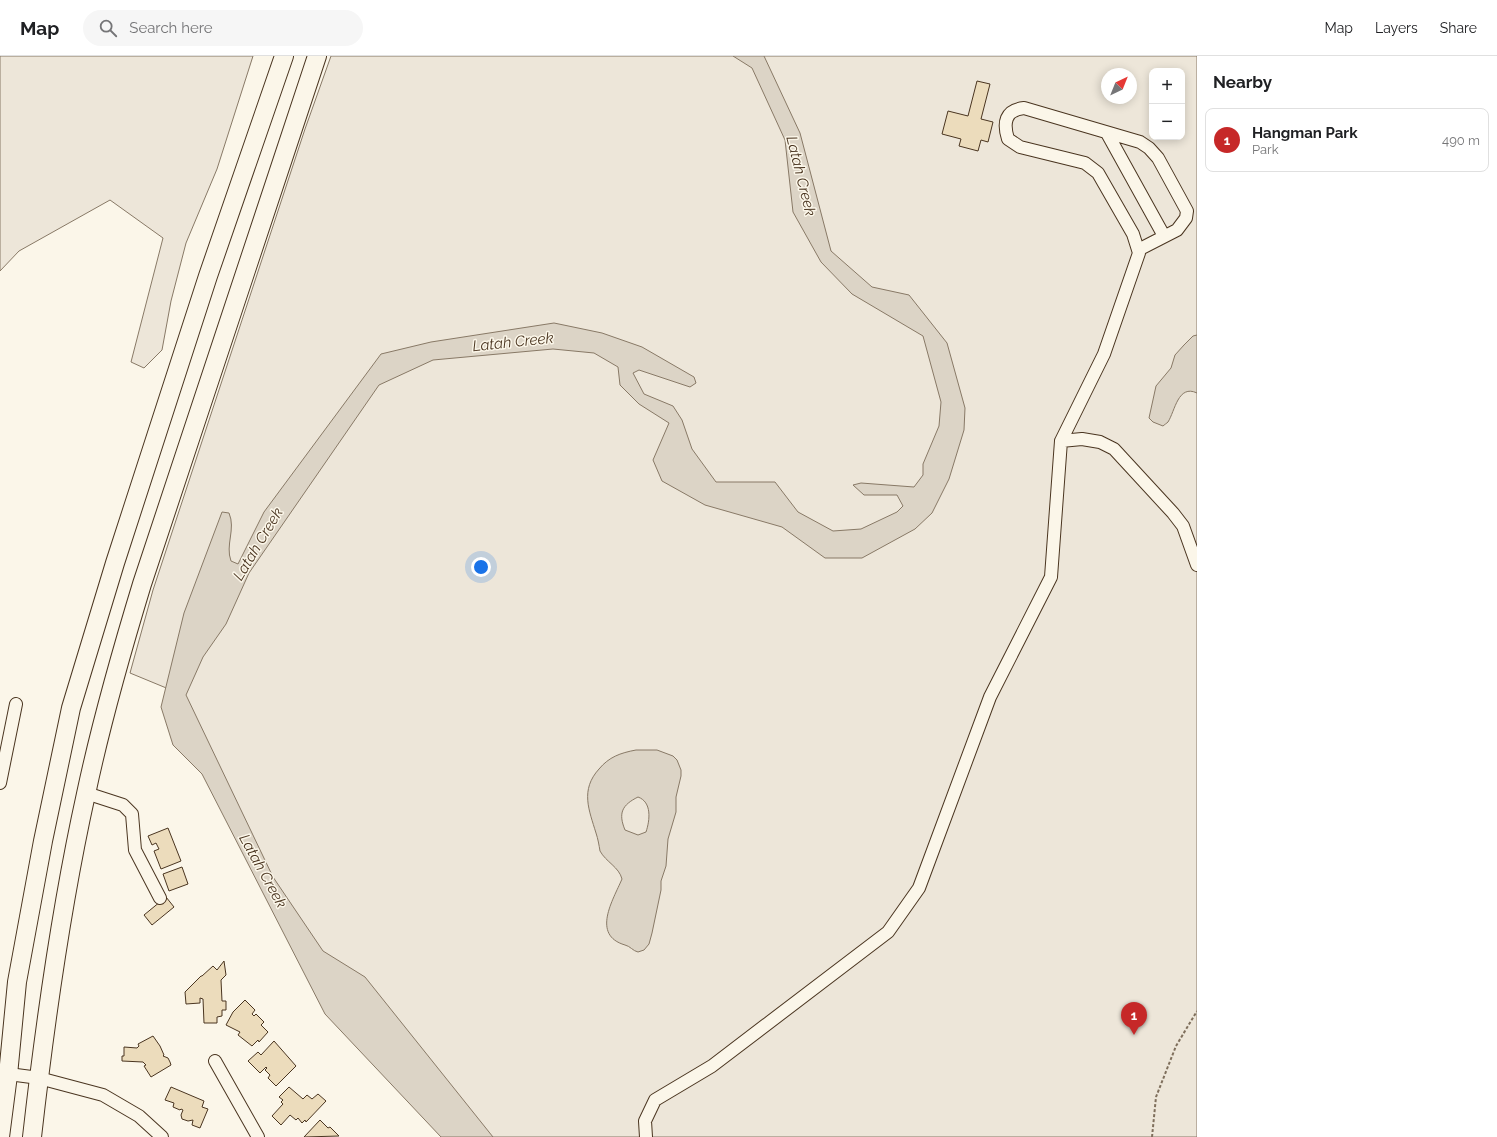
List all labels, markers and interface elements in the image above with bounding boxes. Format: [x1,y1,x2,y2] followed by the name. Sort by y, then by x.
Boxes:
[83,10,363,46] search box
[20,17,59,39] text: Map
[97,17,119,39] icon: search
[129,19,213,37] text: Search here
[1325,20,1353,36] text: Map
[1375,20,1418,36] text: Layers
[1440,20,1477,36] text: Share
[1101,68,1137,104] north arrow
[1149,68,1185,140] map controls
[1149,68,1185,104] button: +
[1213,72,1272,92] text: Nearby
[1149,104,1185,140] button: −
[1252,124,1358,142] text: Hangman Park
[1224,133,1230,148] text: 1
[1442,133,1480,148] text: 490 m
[782,134,820,218] water label: Latah Creek
[1252,142,1279,157] text: Park
[471,329,555,355] water label: Latah Creek
[229,504,287,584] water label: Latah Creek
[471,557,491,577] your location
[235,831,291,911] water label: Latah Creek
[1121,1002,1147,1035] pin: 1

